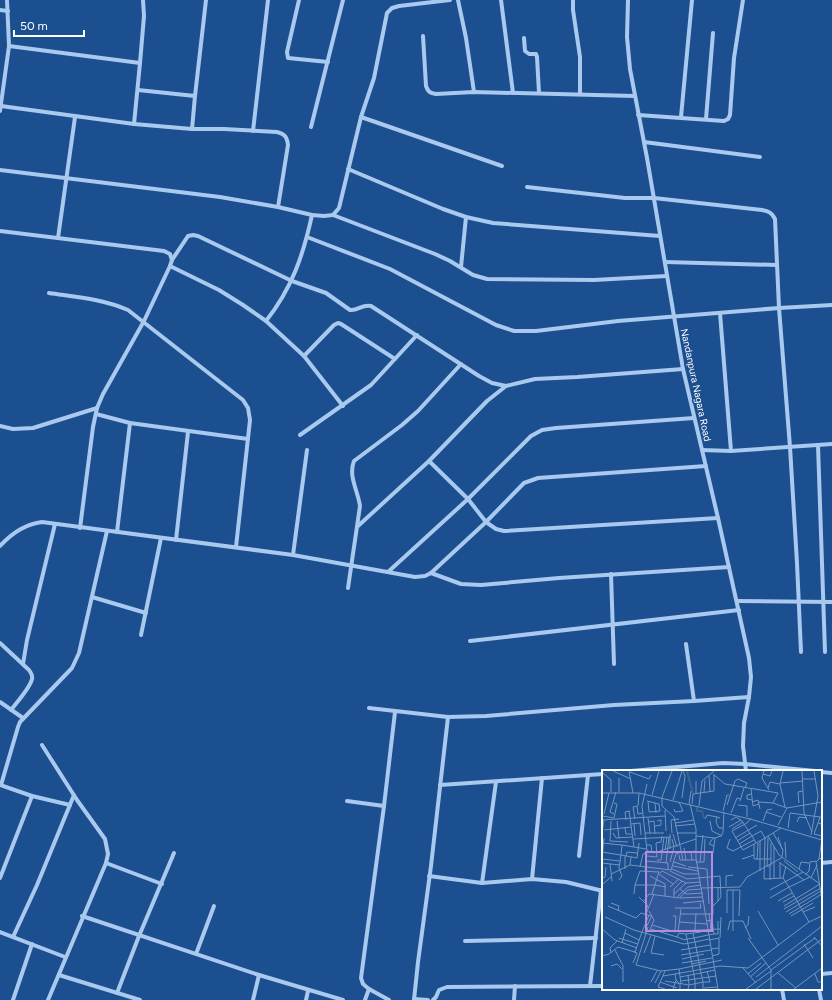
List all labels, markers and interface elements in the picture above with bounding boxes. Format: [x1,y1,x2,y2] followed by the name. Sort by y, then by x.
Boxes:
[14,12,84,38] scale bar
[20,19,48,33] text: 50 m
[678,327,714,443] street label: Nandanpura Nagara Road
[602,770,822,990] inset map

